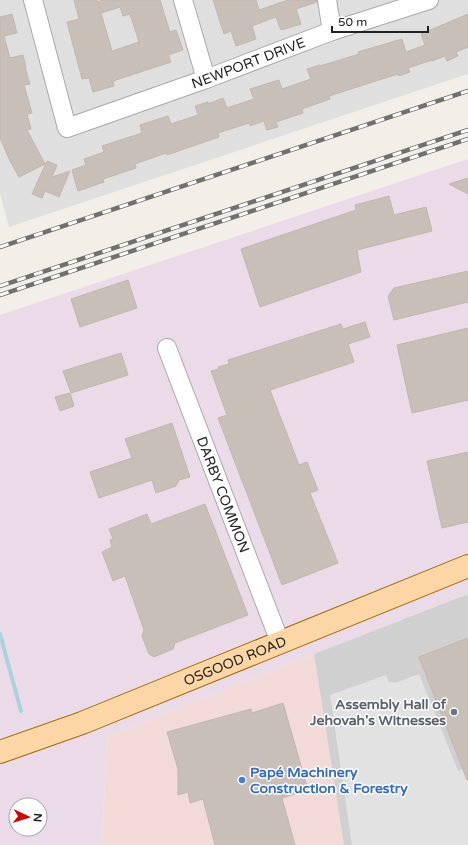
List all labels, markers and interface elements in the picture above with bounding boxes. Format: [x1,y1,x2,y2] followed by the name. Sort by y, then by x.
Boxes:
[332,8,428,34] scale bar
[338,15,367,29] text: 50 m
[189,34,308,92] street label: NEWPORT DRIVE
[193,434,253,555] street label: DARBY COMMON
[181,633,289,690] street label: OSGOOD ROAD
[309,696,447,729] place label: Assembly Hall of Jehovah's Witnesses
[449,707,459,717] marker: Assembly Hall of Jehovah's Witnesses
[250,764,408,797] place label: Papé Machinery Construction & Forestry
[237,775,247,785] marker: Papé Machinery Construction & Forestry
[8,797,48,837] north arrow
[31,813,44,823] text: N

